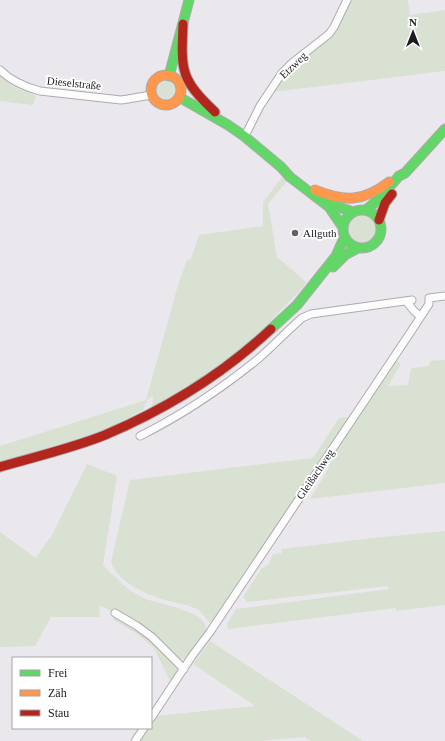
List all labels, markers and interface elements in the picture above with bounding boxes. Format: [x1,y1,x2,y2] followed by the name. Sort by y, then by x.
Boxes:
[393,12,433,52] north arrow
[409,16,417,28] text: N
[277,49,309,81] street label: Etzweg
[46,74,102,92] street label: Dieselstraße
[303,227,337,239] place label: Allguth
[290,228,300,238] marker: Allguth
[294,446,336,501] street label: Gleißachweg
[12,657,152,729] legend
[48,666,68,680] text: Frei
[48,686,67,700] text: Zäh
[48,706,69,720] text: Stau

